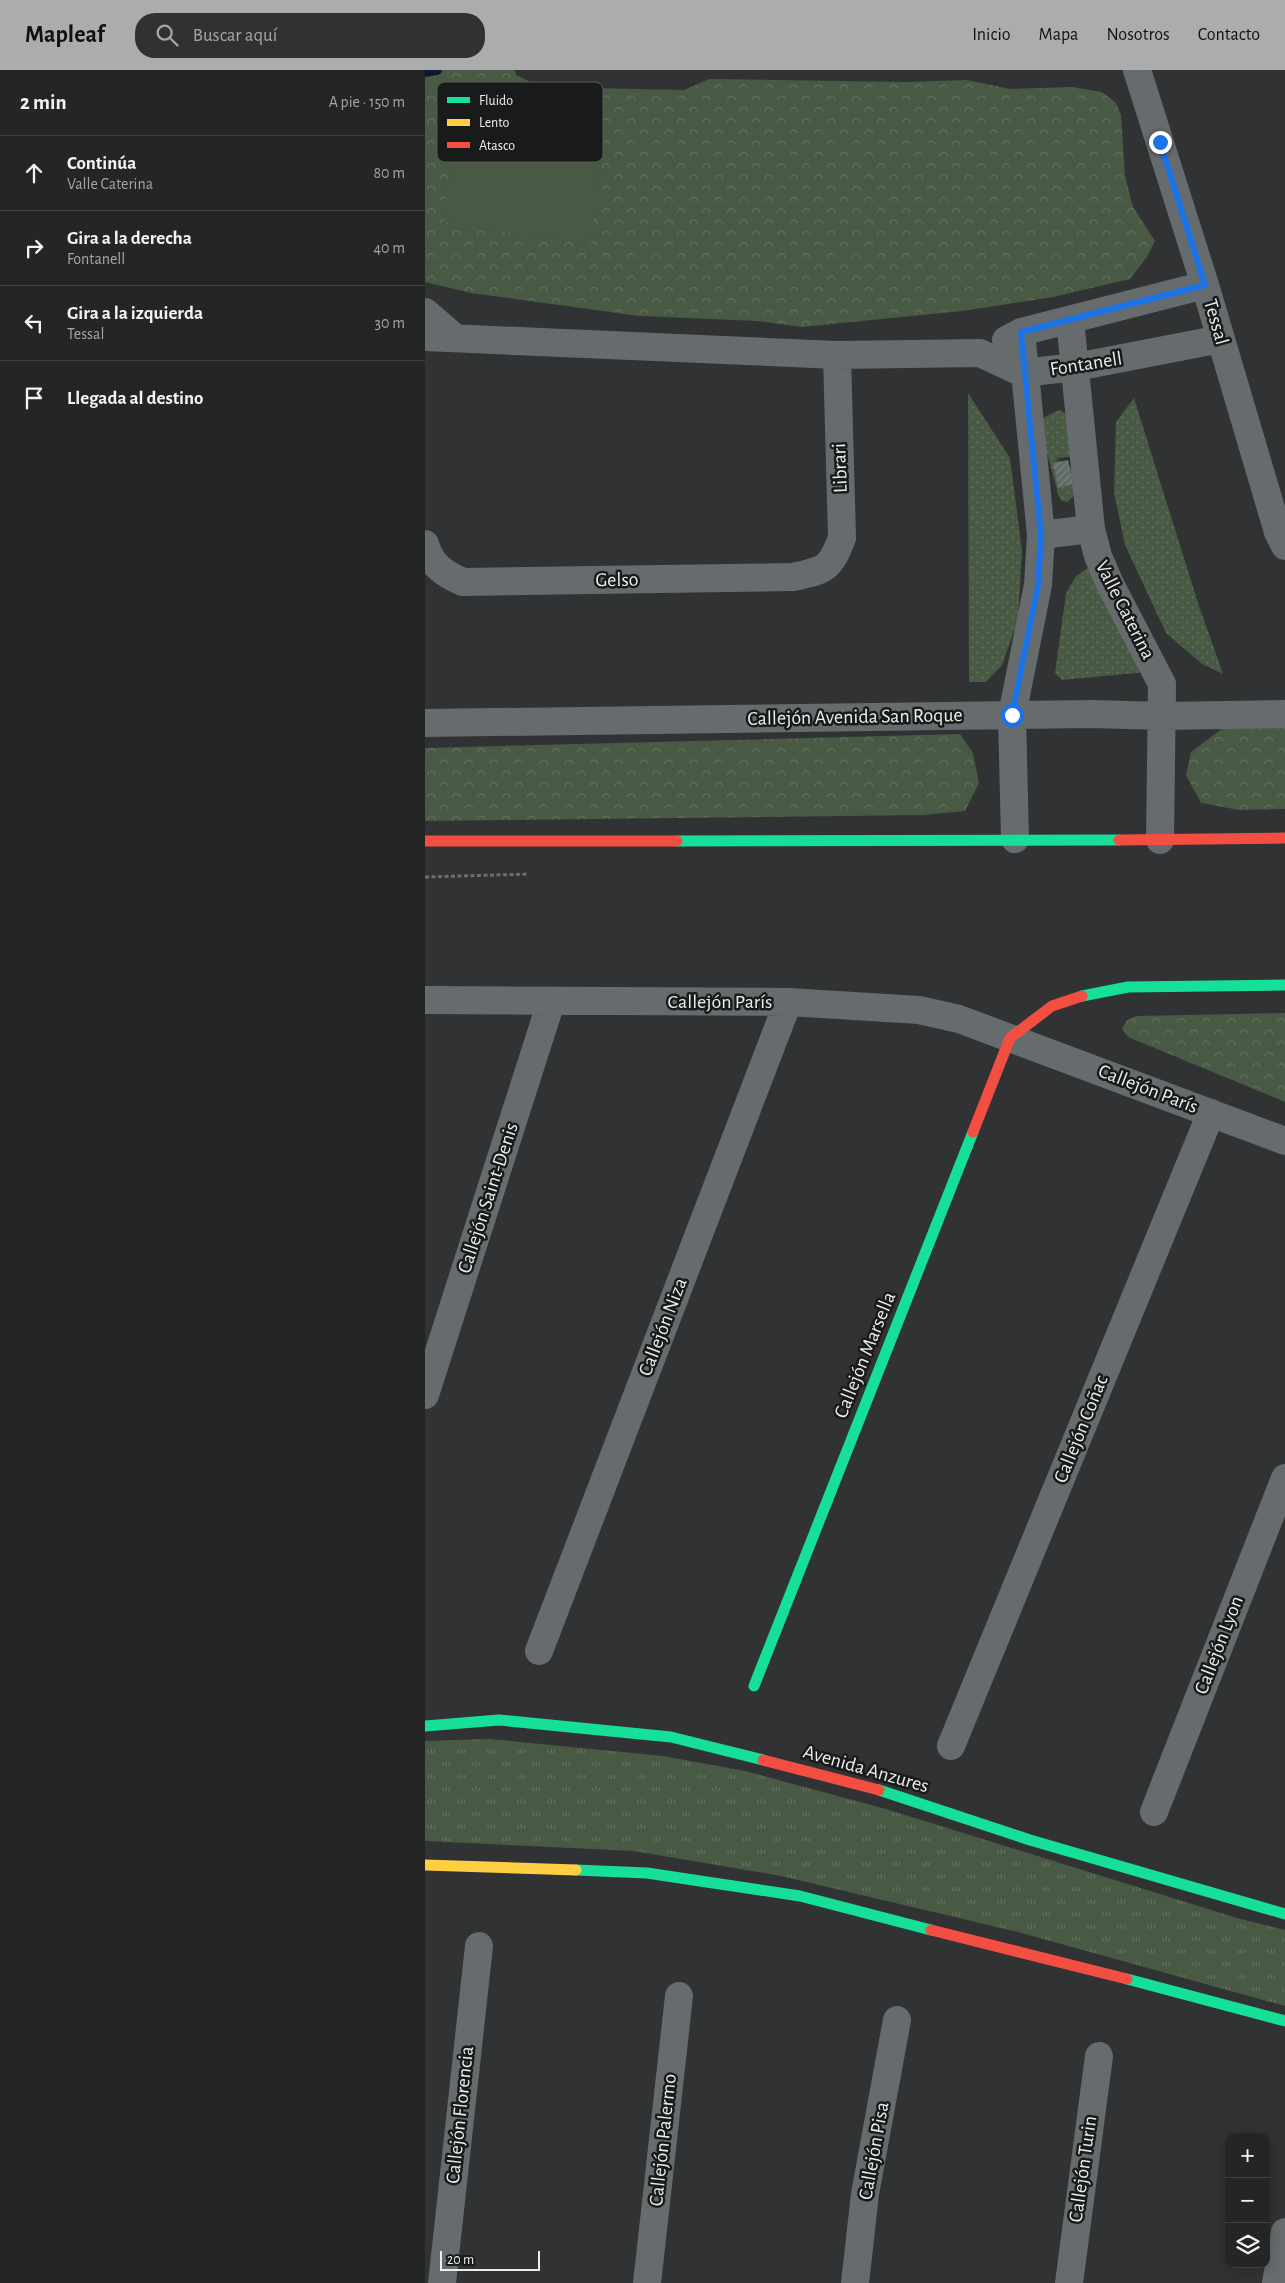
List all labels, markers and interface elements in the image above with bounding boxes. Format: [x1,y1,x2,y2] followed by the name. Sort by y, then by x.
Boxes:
[135,13,485,58] search box
[153,21,181,49] icon: search
[25,23,105,47] text: Mapleaf
[193,26,277,45] text: Buscar aquí
[972,26,1011,44] text: Inicio
[1039,26,1078,44] text: Mapa
[1106,26,1170,44] text: Nosotros
[1198,26,1260,44] text: Contacto
[437,82,603,162] legend
[20,92,67,113] text: 2 min
[329,94,405,110] text: A pie · 150 m
[479,94,513,108] text: Fluido
[479,116,510,130] text: Lento
[1149,131,1172,154] route end
[479,139,515,153] text: Atasco
[67,154,136,173] text: Continúa
[20,159,48,187] icon: ahead
[374,165,405,181] text: 80 m
[67,176,153,192] text: Valle Caterina
[67,229,192,248] text: Gira a la derecha
[20,234,48,262] icon: right
[373,240,405,256] text: 40 m
[67,251,125,267] text: Fontanell
[1200,297,1232,347] street label: Tessal
[67,304,203,323] text: Gira a la izquierda
[20,309,48,337] icon: left
[375,315,405,331] text: 30 m
[67,326,104,342] text: Tessal
[1049,348,1123,380] street label: Fontanell
[20,384,48,412] icon: arrive
[67,389,204,408] text: Llegada al destino
[829,443,851,493] street label: Librari
[1092,557,1158,663] street label: Valle Caterina
[595,570,639,590] street label: Gelso
[1001,704,1024,727] route start
[747,705,963,729] street label: Callejón Avenida San Roque
[668,992,772,1012] street label: Callejón París
[1095,1061,1201,1117] street label: Callejón París
[454,1120,522,1276] street label: Callejón Saint-Denis
[635,1275,691,1379] street label: Callejón Niza
[831,1289,899,1421] street label: Callejón Marsella
[1050,1372,1112,1486] street label: Callejón Coñac
[1191,1593,1247,1697] street label: Callejón Lyon
[801,1742,931,1796] street label: Avenida Anzures
[443,2045,477,2185] street label: Callejón Florencia
[646,2073,680,2207] street label: Callejón Palermo
[856,2100,892,2202] street label: Callejón Pisa
[1066,2115,1100,2223] street label: Callejón Turin
[1225,2133,1270,2268] map controls
[1225,2133,1270,2178] button: +
[1225,2178,1270,2223] button: −
[1225,2223,1270,2268] button: layers
[440,2248,540,2271] scale bar
[447,2253,474,2267] text: 20 m

